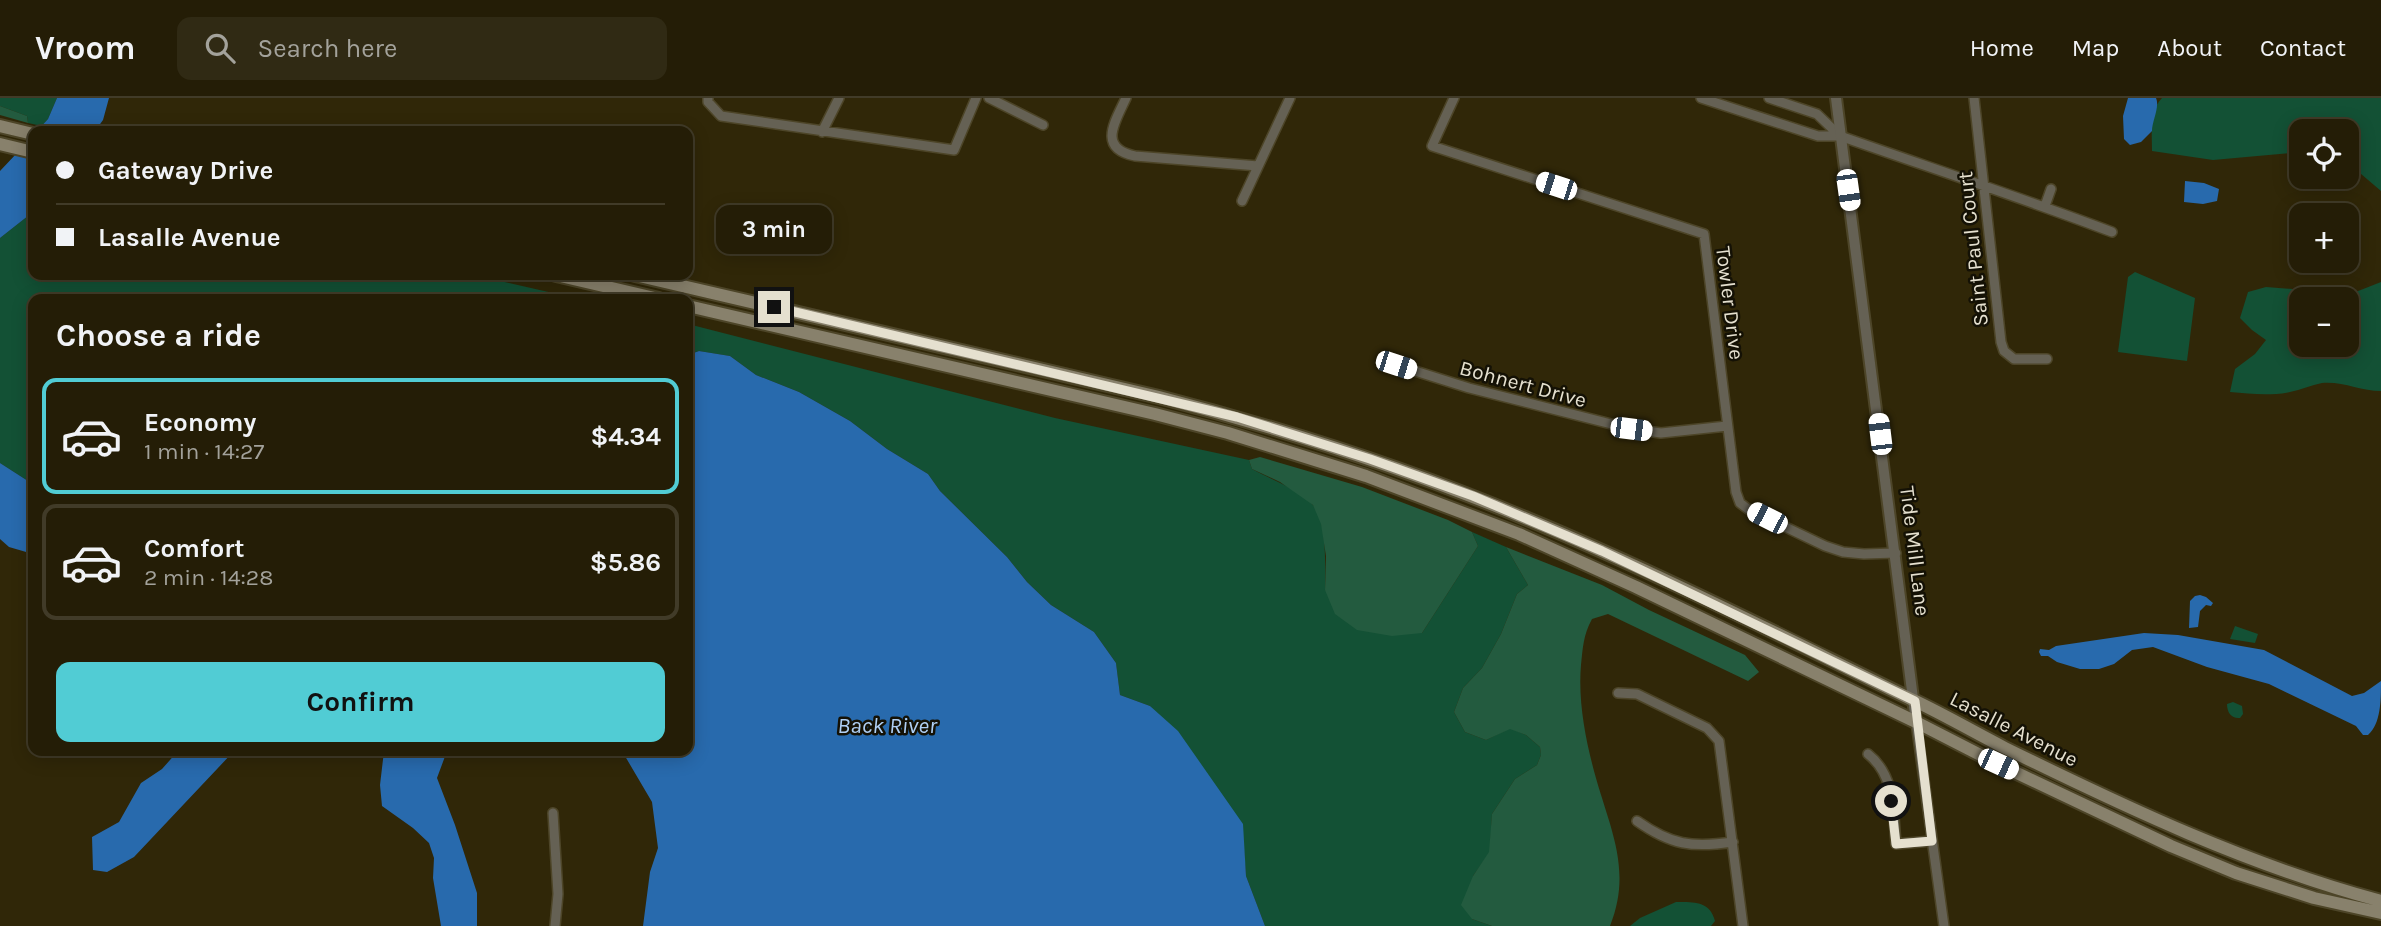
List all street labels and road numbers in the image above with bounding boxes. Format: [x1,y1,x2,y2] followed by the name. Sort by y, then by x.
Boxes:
[1953,170,1993,328] street label: Saint Paul Court
[1711,245,1749,361] street label: Towler Drive
[1457,356,1589,412] street label: Bohnert Drive
[1895,485,1935,617] street label: Tide Mill Lane
[1946,686,2082,772] street label: Lasalle Avenue

